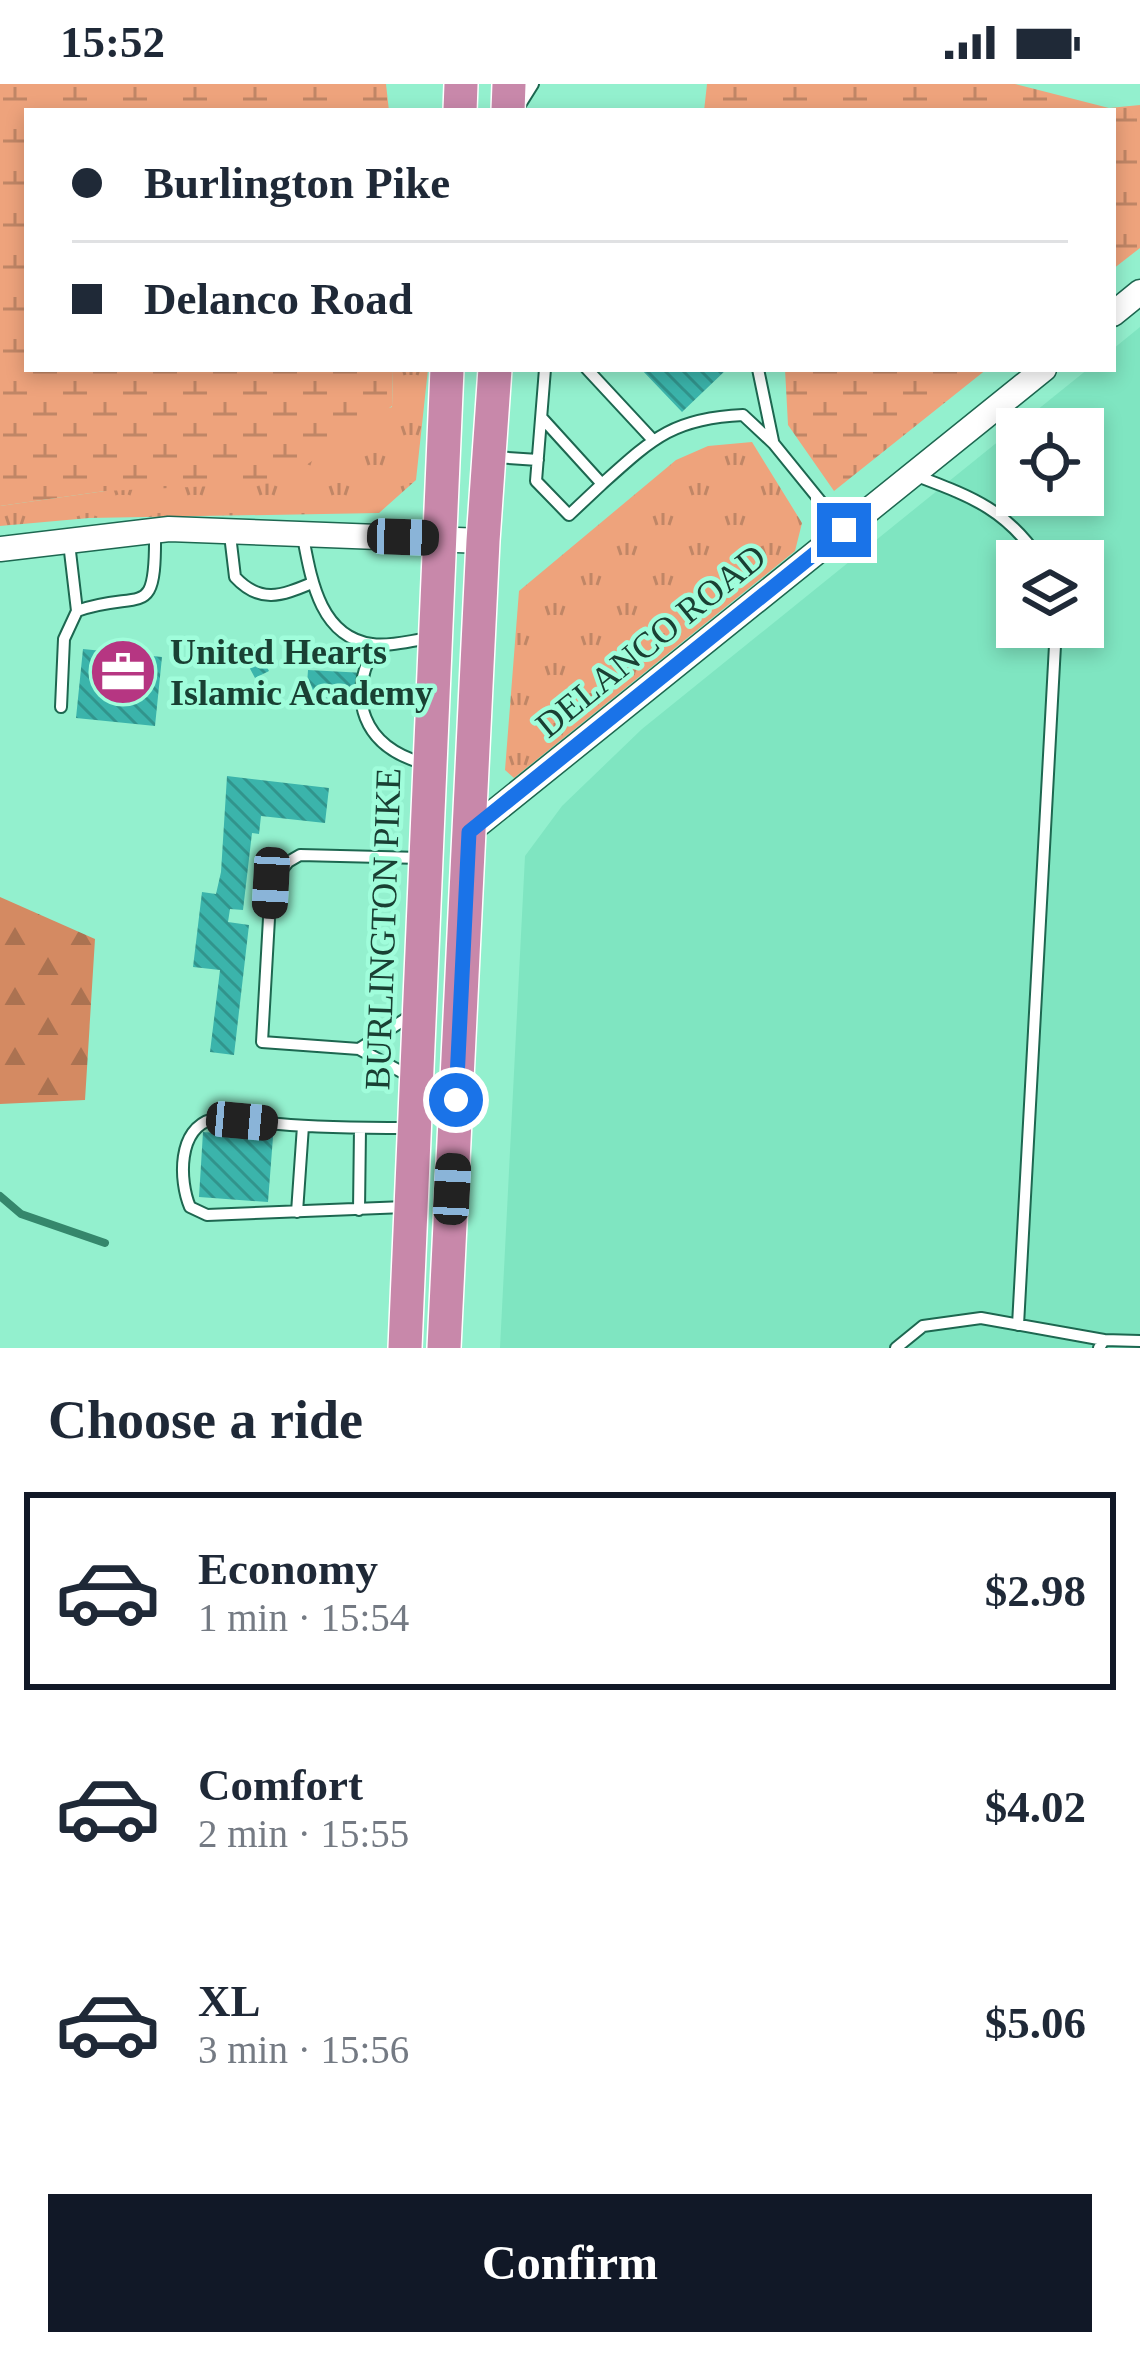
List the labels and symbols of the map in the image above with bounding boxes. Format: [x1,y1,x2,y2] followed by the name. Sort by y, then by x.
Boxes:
[817,503,871,557] route end
[366,518,440,556] car
[528,536,773,745] street label: DELANCO ROAD
[170,632,433,713] place label: United Hearts Islamic Academy
[88,637,158,707] office icon: United Hearts Islamic Academy
[357,767,409,1091] street label: BURLINGTON PIKE
[251,846,291,920] car
[429,1073,483,1127] route start
[205,1100,279,1142] car
[432,1152,472,1226] car

